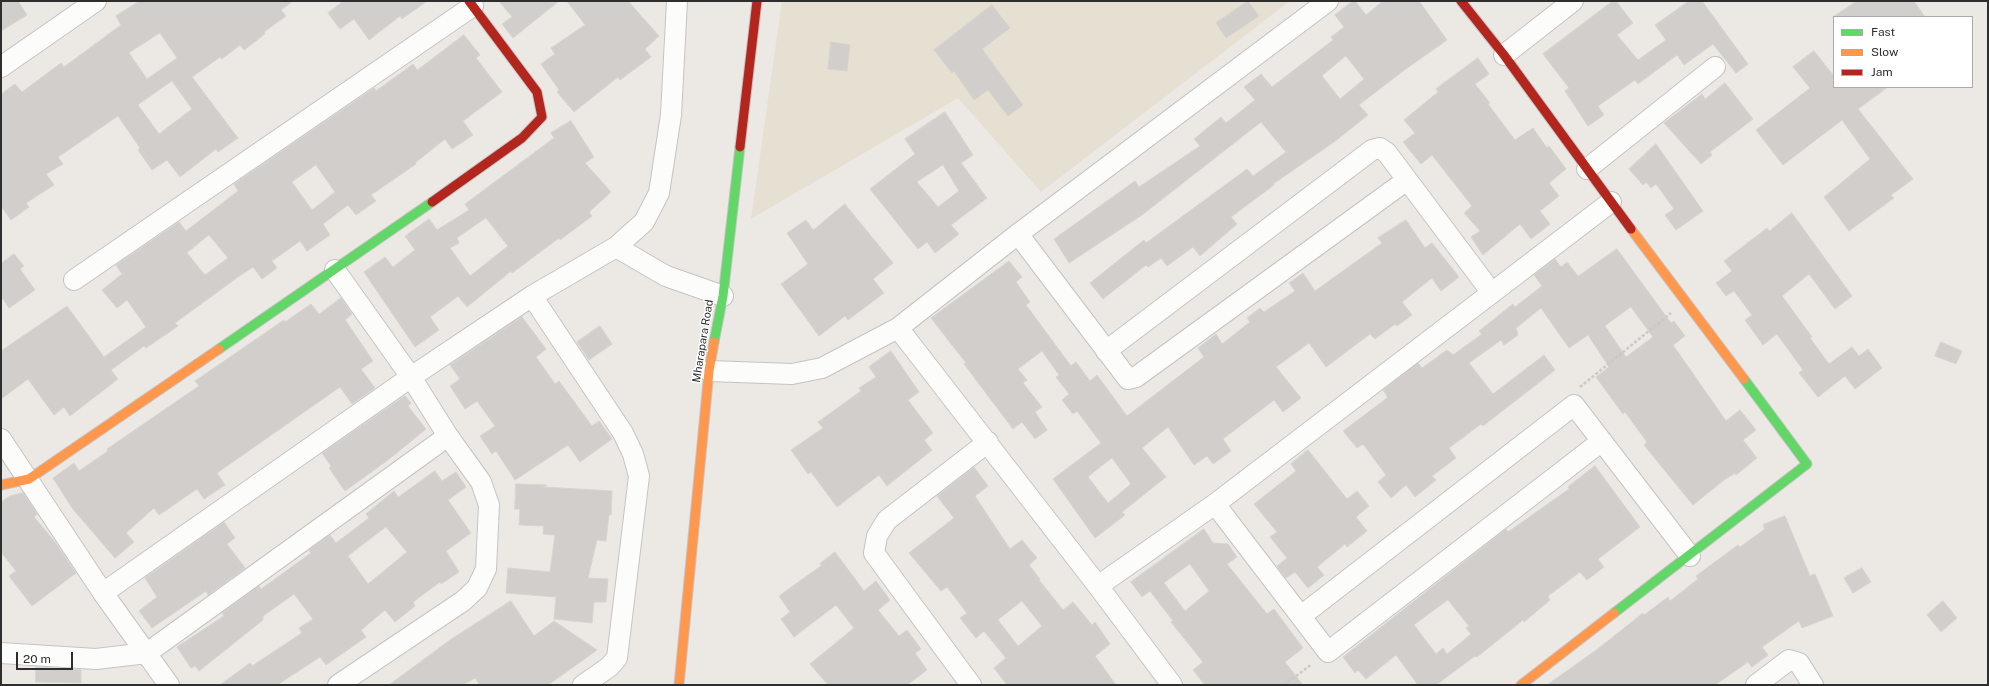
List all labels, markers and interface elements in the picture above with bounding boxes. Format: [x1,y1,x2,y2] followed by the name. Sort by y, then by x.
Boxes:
[1833,16,1973,88] legend
[1871,25,1895,39] text: Fast
[1871,45,1898,59] text: Slow
[1871,65,1893,79] text: Jam
[690,299,716,383] street label: Mharapara Road
[18,644,75,670] scale bar
[23,652,51,666] text: 20 m

